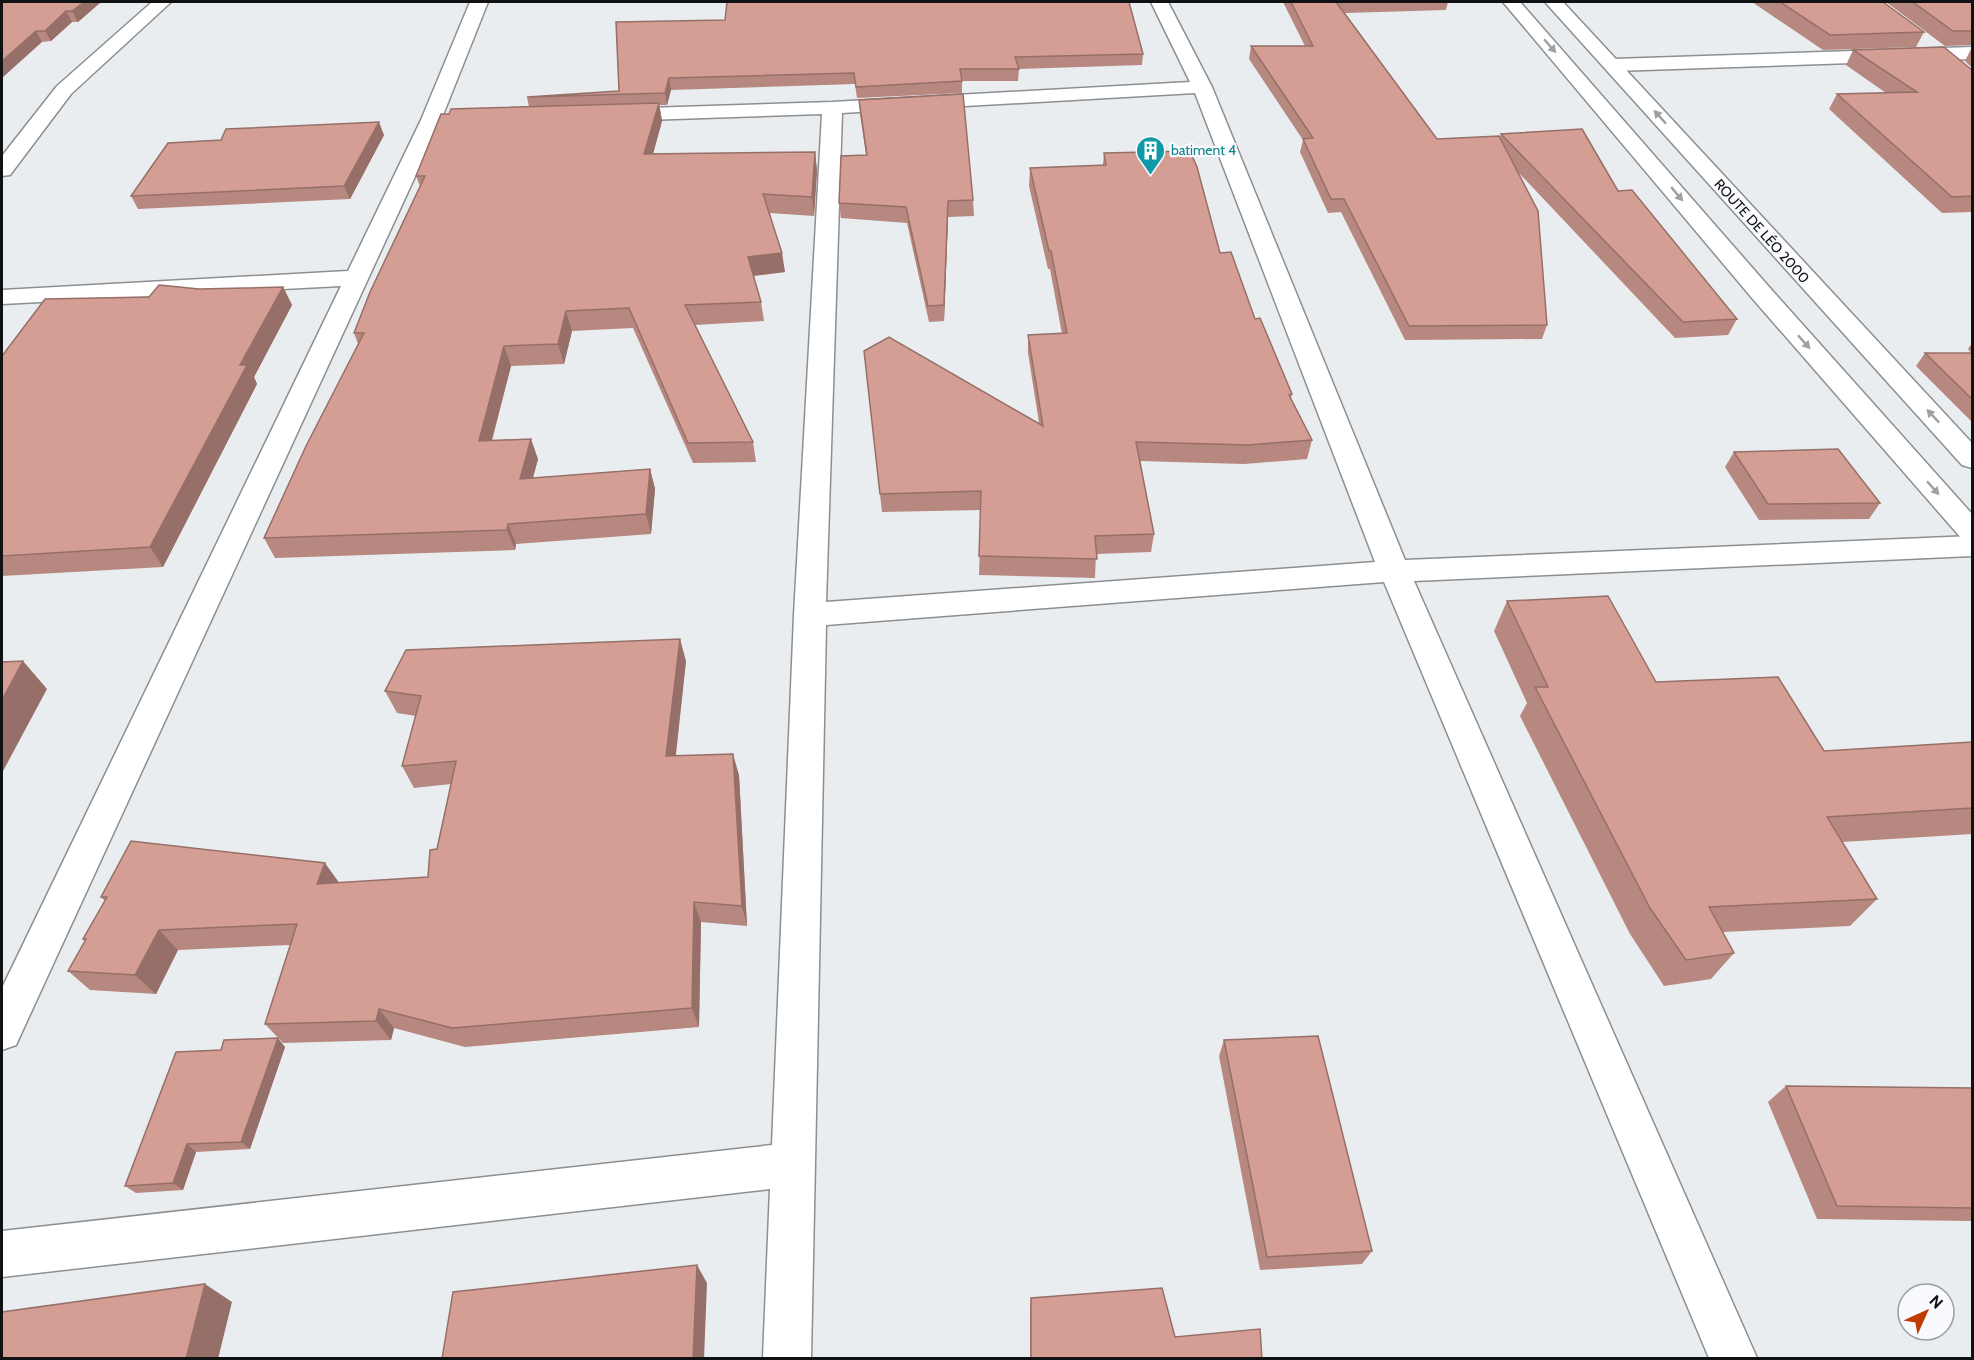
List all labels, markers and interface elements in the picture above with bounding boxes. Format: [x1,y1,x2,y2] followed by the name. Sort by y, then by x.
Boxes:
[1543,38,1556,53] one-way arrow
[1654,110,1667,125] one-way arrow
[1134,134,1166,176] building icon: batiment 4
[1171,141,1236,159] place label: batiment 4
[1710,175,1814,287] street label: ROUTE DE LÉO 2000
[1670,186,1683,202] one-way arrow
[1797,334,1811,349] one-way arrow
[1926,410,1940,424] one-way arrow
[1926,480,1940,495] one-way arrow
[1896,1282,1956,1342] north arrow
[1926,1291,1947,1312] text: N

